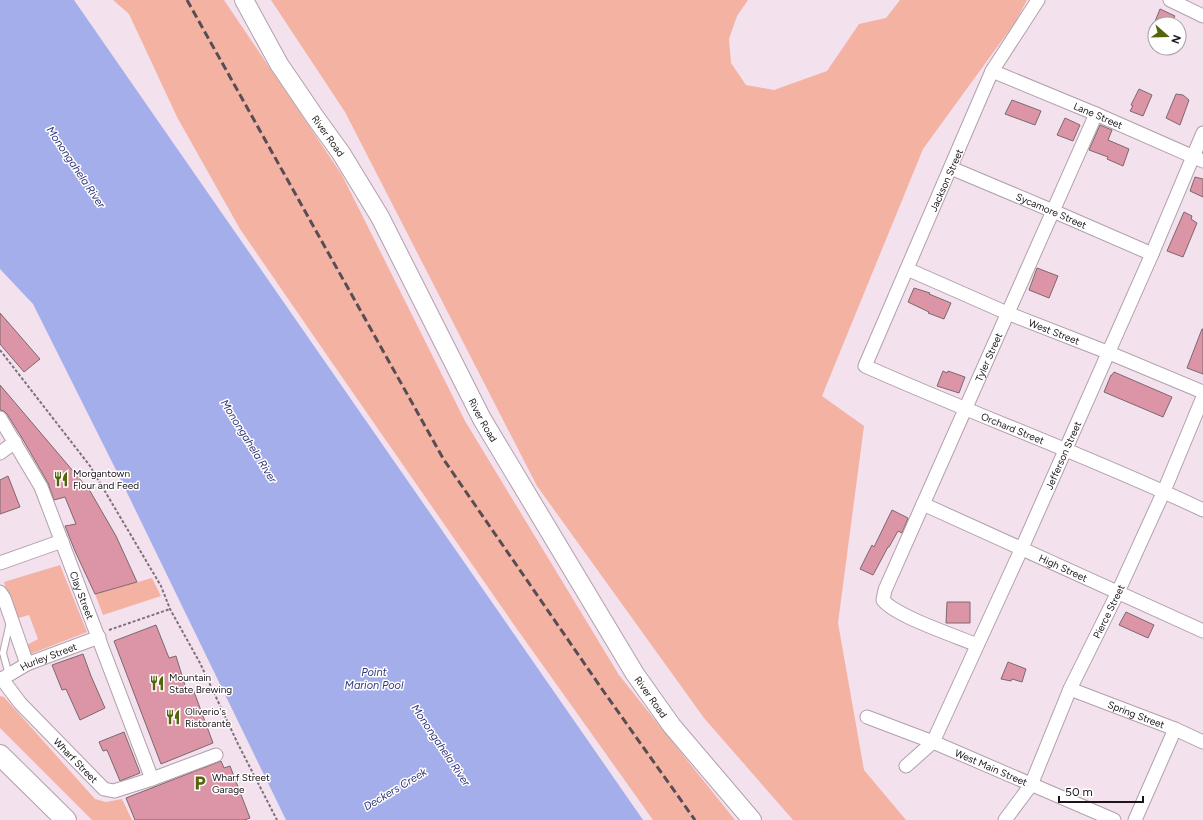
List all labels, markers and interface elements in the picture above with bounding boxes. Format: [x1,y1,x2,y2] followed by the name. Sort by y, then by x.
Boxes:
[1147,16,1187,56] north arrow
[1168,33,1183,45] text: N
[1072,99,1125,132] street label: Lane Street
[309,113,347,159] street label: River Road
[43,124,108,212] water label: Monongahela River
[927,147,966,213] street label: Jackson Street
[1014,190,1089,232] street label: Sycamore Street
[1027,316,1082,348] street label: West Street
[972,330,1005,384] street label: Tyler Street
[466,396,500,444] street label: River Road
[218,397,280,486] water label: Monongahela River
[979,410,1046,447] street label: Orchard Street
[1043,419,1084,492] street label: Jefferson Street
[73,467,139,492] place label: Morgantown Flour and Feed
[52,470,70,488] restaurant icon: Morgantown Flour and Feed
[1037,551,1090,585] street label: High Street
[67,570,97,621] street label: Clay Street
[1090,582,1128,640] street label: Pierce Street
[18,640,79,674] street label: Hurley Street
[345,666,404,692] water label: Point Marion Pool
[169,671,232,696] place label: Mountain State Brewing
[148,674,166,692] restaurant icon: Mountain State Brewing
[632,674,670,721] street label: River Road
[1106,698,1167,732] street label: Spring Street
[408,702,473,790] water label: Monongahela River
[185,705,232,730] place label: Oliverio's Ristorante
[164,708,182,726] restaurant icon: Oliverio's Ristorante
[51,735,101,786] street label: Wharf Street
[953,746,1029,789] street label: West Main Street
[361,765,430,813] water label: Deckers Creek
[212,771,270,796] place label: Wharf Street Garage
[191,774,209,792] parking icon: Wharf Street Garage
[1059,778,1143,804] scale bar
[1065,785,1093,799] text: 50 m

